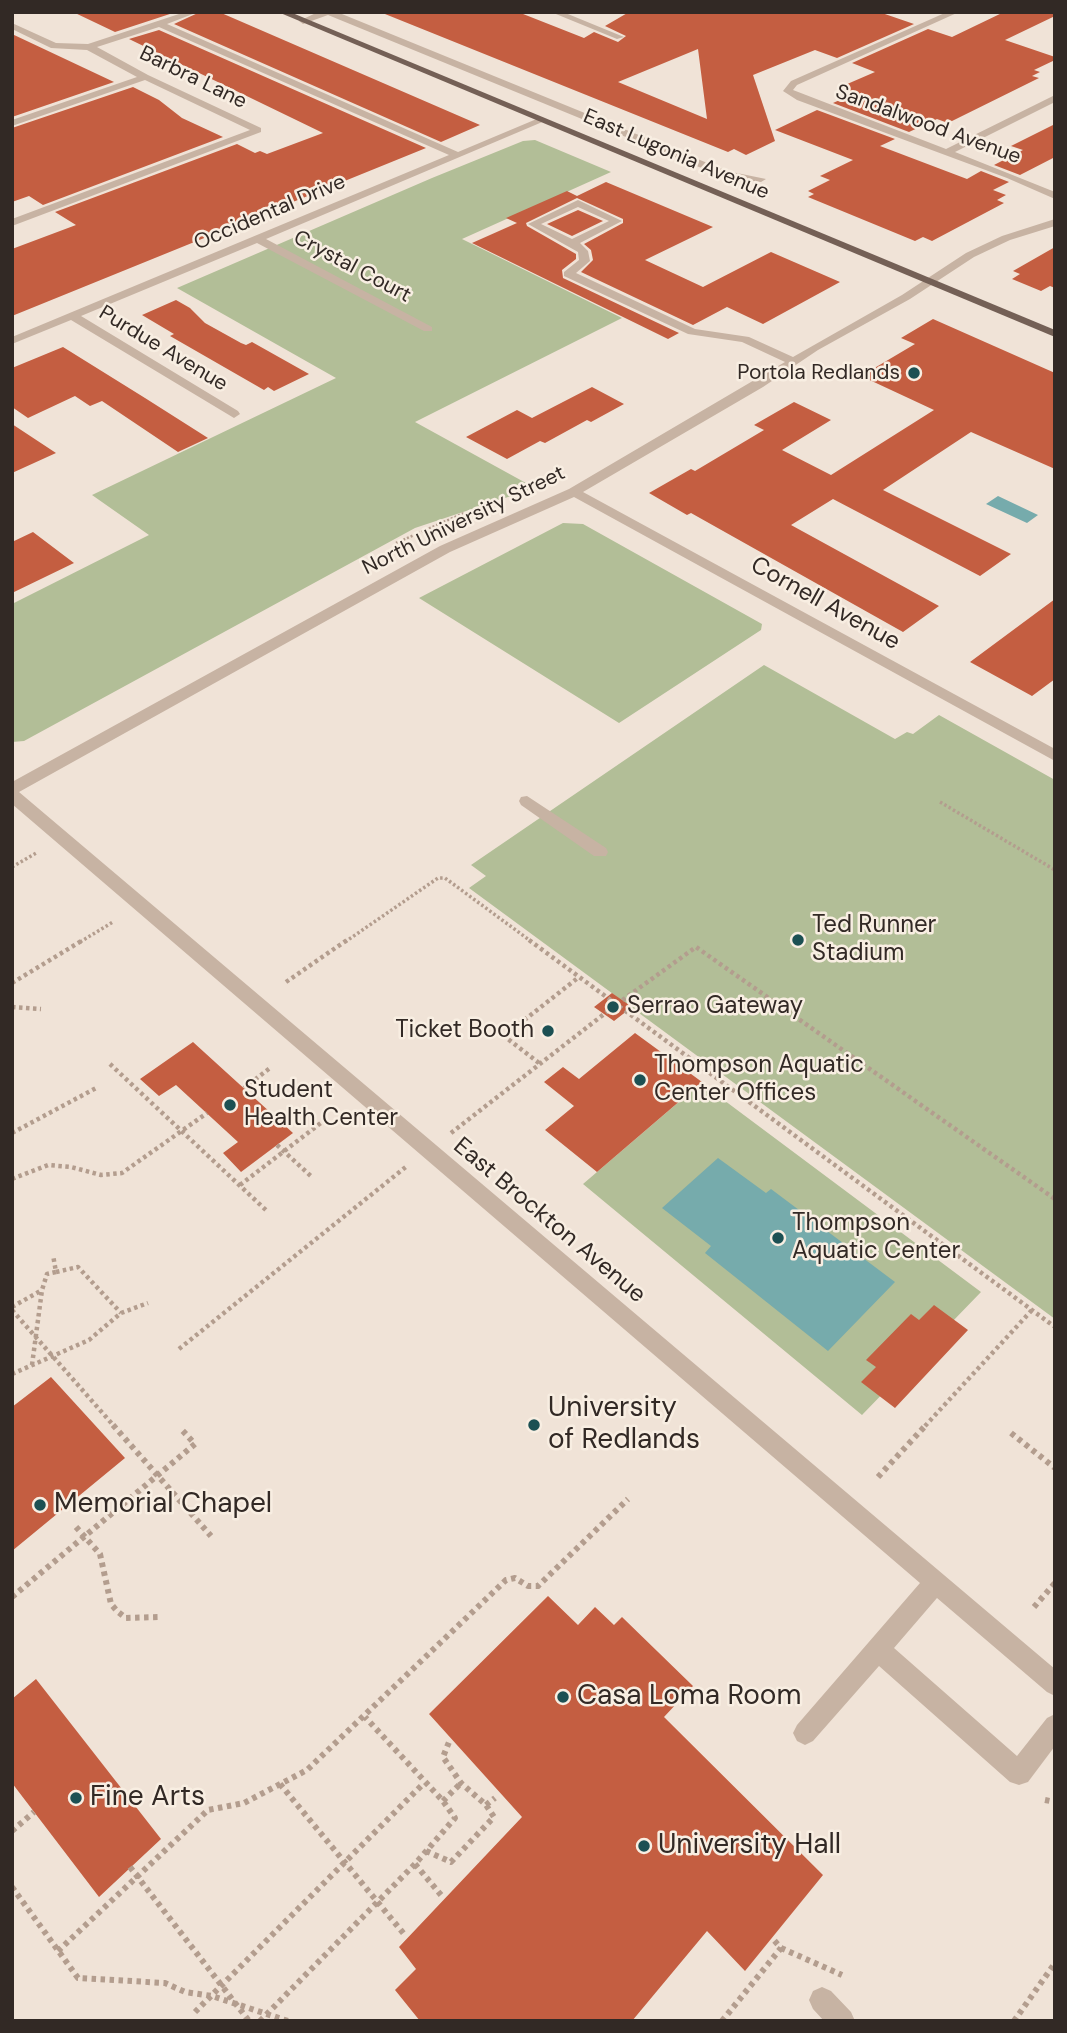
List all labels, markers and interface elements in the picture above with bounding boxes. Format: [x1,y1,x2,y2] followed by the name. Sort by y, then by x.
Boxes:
[135,41,251,115] street label: Barbra Lane
[832,80,1024,170] street label: Sandalwood Avenue
[579,104,773,206] street label: East Lugonia Avenue
[190,170,350,256] street label: Occidental Drive
[289,225,415,309] street label: Crystal Court
[94,301,232,397] street label: Purdue Avenue
[737,360,900,386] place label: Portola Redlands
[906,365,922,381] marker: Portola Redlands
[359,461,569,581] street label: North University Street
[745,551,905,657] street label: Cornell Avenue
[812,912,936,968] place label: Ted Runner Stadium
[790,932,806,948] marker: Ted Runner Stadium
[627,993,803,1021] place label: Serrao Gateway
[605,999,621,1015] marker: Serrao Gateway
[395,1017,534,1045] place label: Ticket Booth
[540,1023,556,1039] marker: Ticket Booth
[654,1052,864,1108] place label: Thompson Aquatic Center Offices
[632,1072,648,1088] marker: Thompson Aquatic Center Offices
[244,1077,398,1133] place label: Student Health Center
[222,1097,238,1113] marker: Student Health Center
[447,1132,651,1310] street label: East Brockton Avenue
[792,1210,960,1266] place label: Thompson Aquatic Center
[770,1230,786,1246] marker: Thompson Aquatic Center
[548,1392,700,1458] place label: University of Redlands
[526,1417,542,1433] marker: University of Redlands
[54,1488,272,1522] place label: Memorial Chapel
[32,1497,48,1513] marker: Memorial Chapel
[577,1680,801,1714] place label: Casa Loma Room
[555,1689,571,1705] marker: Casa Loma Room
[90,1781,205,1815] place label: Fine Arts
[68,1790,84,1806] marker: Fine Arts
[658,1829,841,1863] place label: University Hall
[636,1838,652,1854] marker: University Hall

